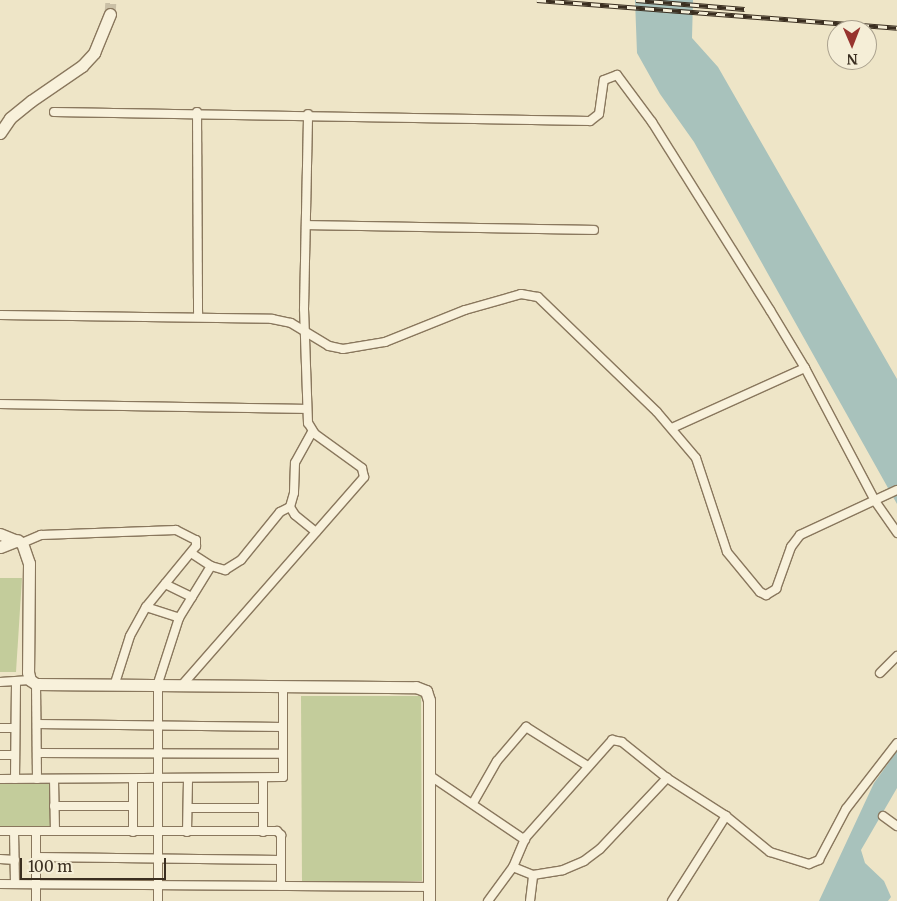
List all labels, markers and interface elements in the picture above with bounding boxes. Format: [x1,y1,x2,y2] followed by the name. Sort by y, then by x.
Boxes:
[827,20,877,70] north arrow
[847,50,858,68] text: N
[22,848,169,880] scale bar
[28,857,72,876] text: 100 m

